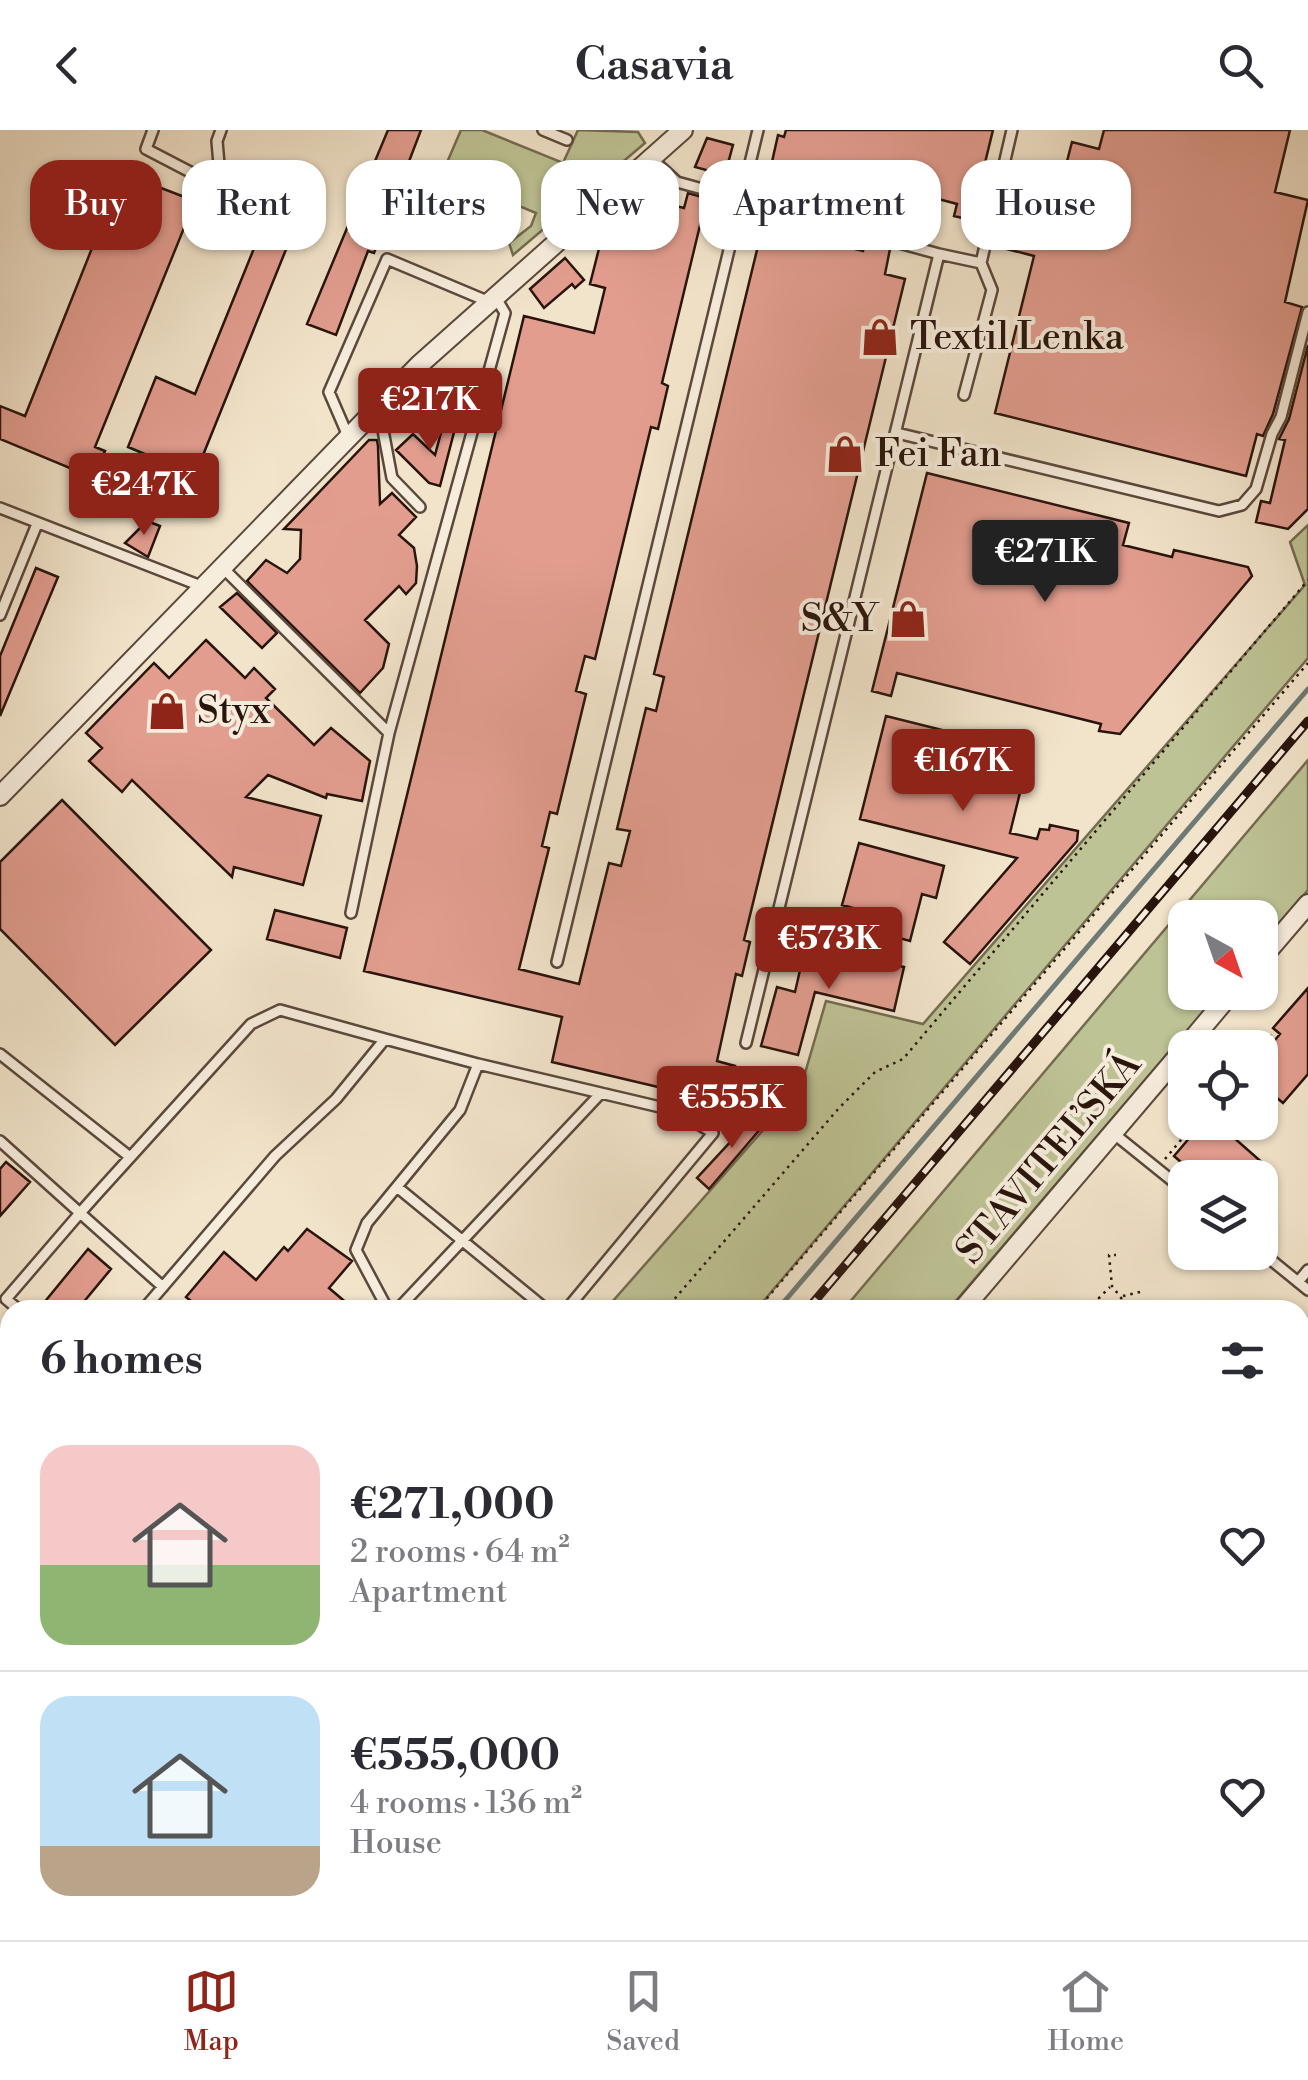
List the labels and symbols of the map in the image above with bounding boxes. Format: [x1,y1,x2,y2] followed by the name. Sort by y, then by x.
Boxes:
[910,314,1125,361] place label: Textil Lenka
[859,316,901,358] shop icon: Textil Lenka
[360,368,500,453] pin: €217K
[875,431,1001,478] place label: Fei Fan
[824,433,866,475] shop icon: Fei Fan
[74,453,214,538] pin: €247K
[975,520,1115,605] pin: €271K
[801,596,880,643] place label: S&Y
[887,598,929,640] shop icon: S&Y
[197,688,271,735] place label: Styx
[146,690,188,732] shop icon: Styx
[893,729,1033,814] pin: €167K
[1168,900,1278,1010] north arrow
[759,907,899,992] pin: €573K
[944,1040,1152,1274] street label: STAVITEĽSKÁ
[662,1066,802,1151] pin: €555K

